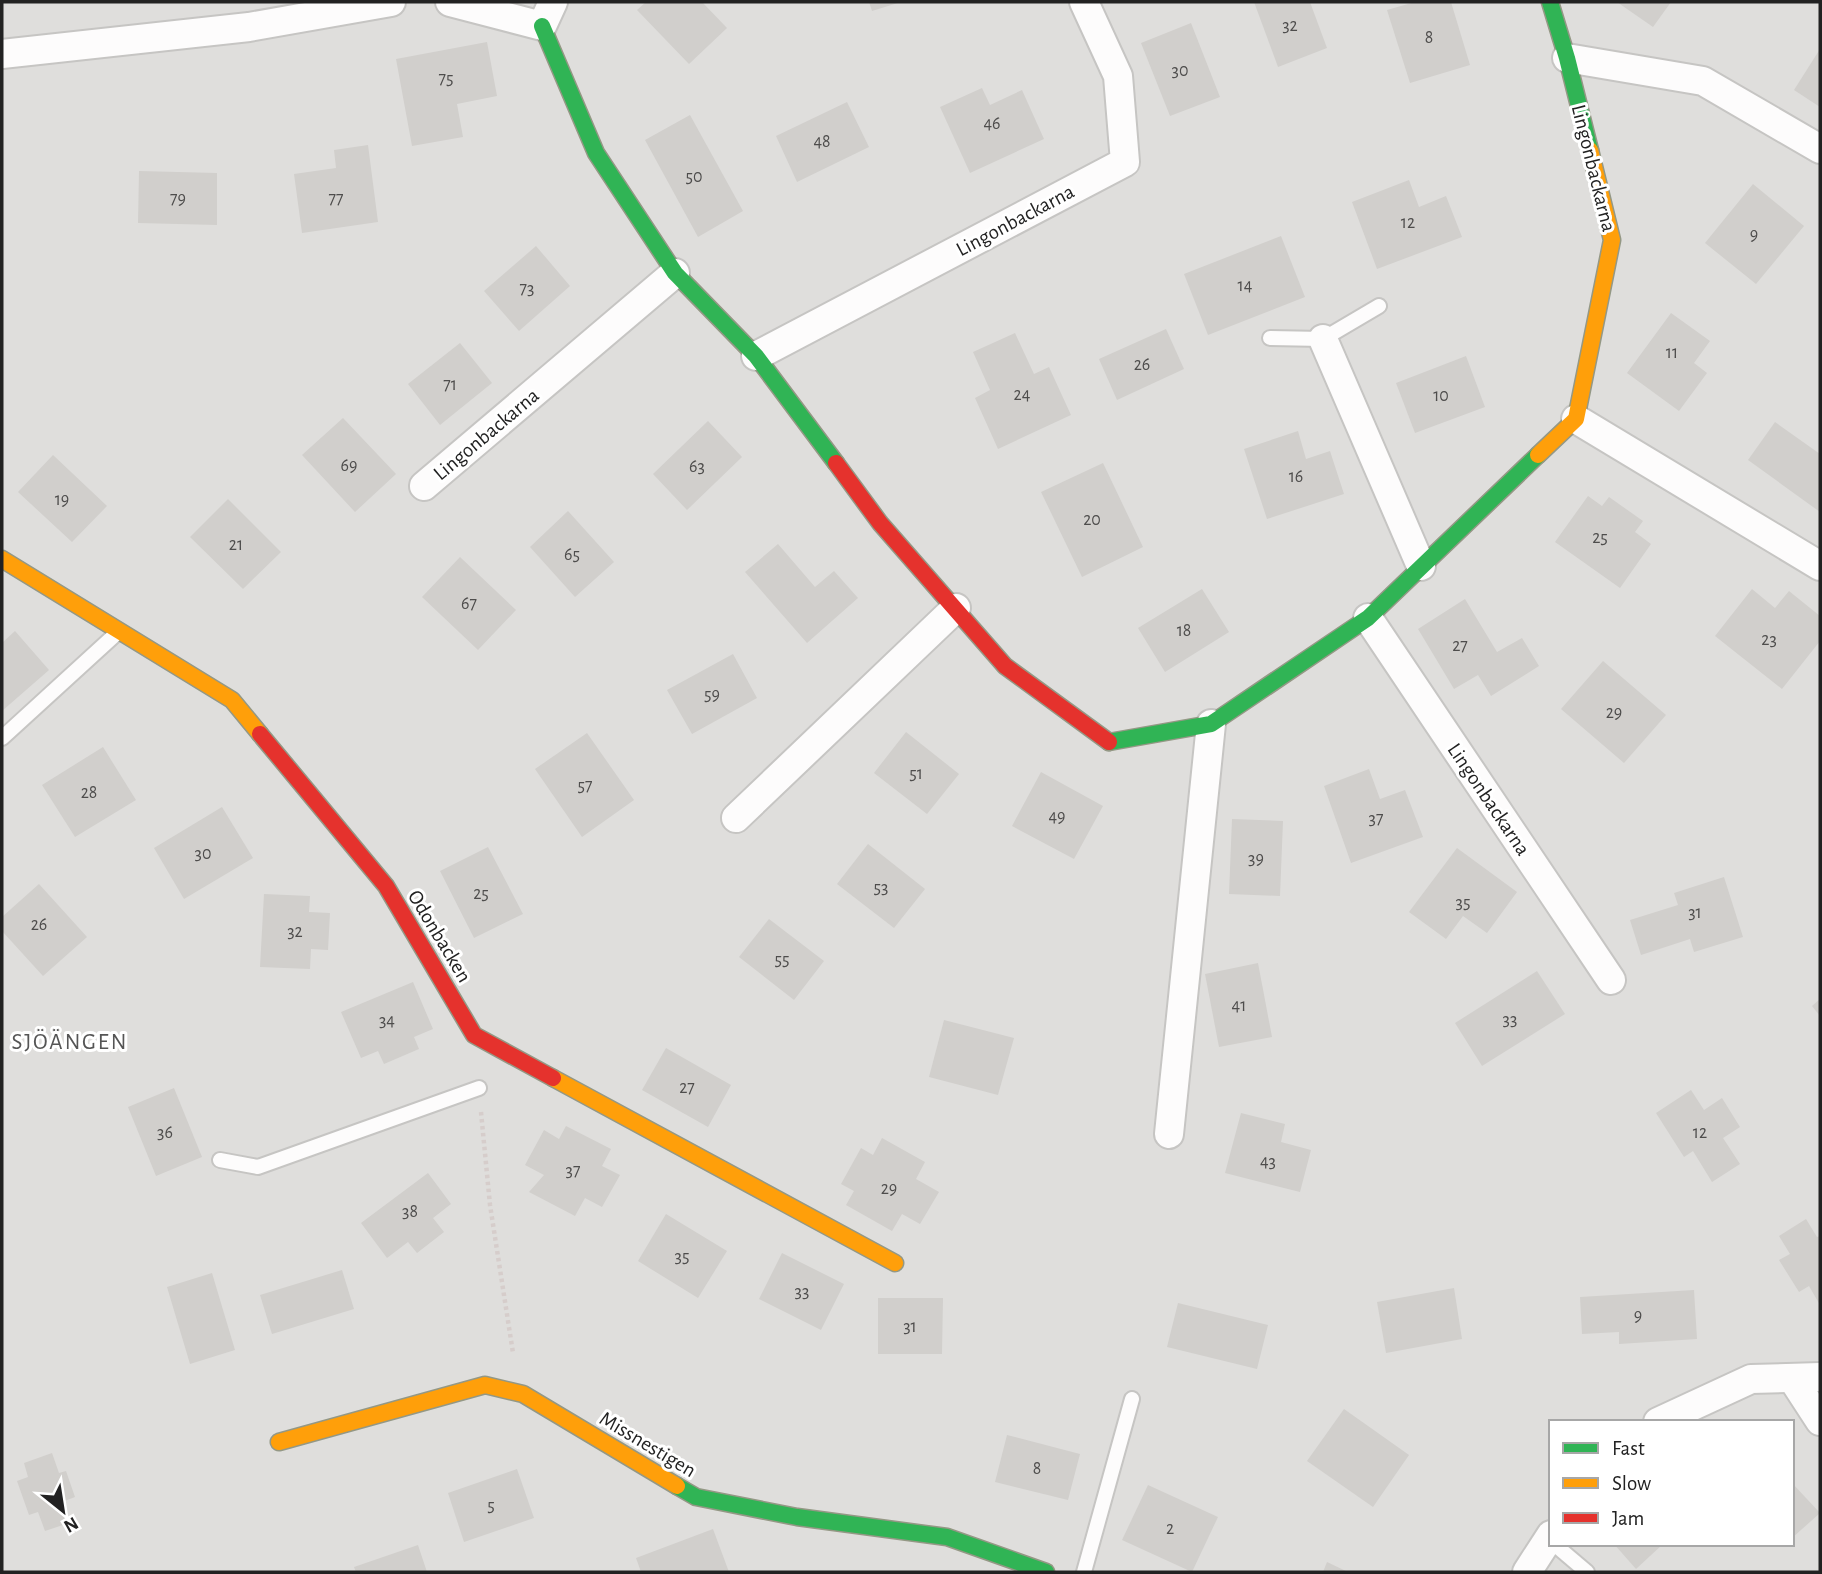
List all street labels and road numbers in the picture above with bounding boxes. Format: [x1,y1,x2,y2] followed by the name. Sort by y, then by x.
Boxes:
[1568,102,1620,234] street label: Lingonbackarna
[953,180,1078,260] street label: Lingonbackarna
[430,384,543,484] street label: Lingonbackarna
[1443,739,1534,859] street label: Lingonbackarna
[404,887,475,986] street label: Odonbacken
[596,1408,699,1481] street label: Missnestigen

